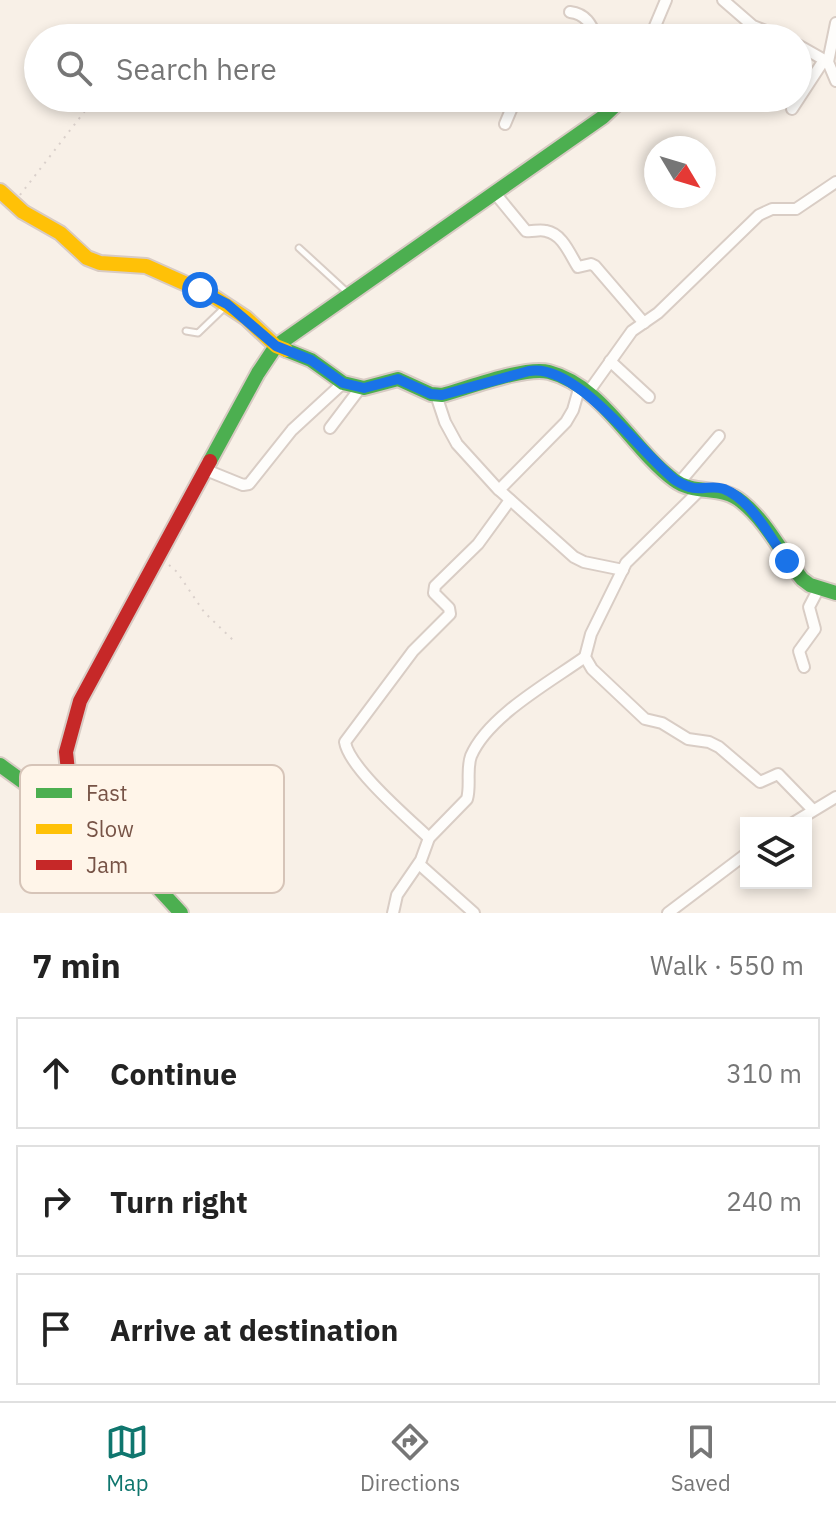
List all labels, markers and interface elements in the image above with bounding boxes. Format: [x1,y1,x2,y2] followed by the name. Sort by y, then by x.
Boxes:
[24,24,812,112] search box
[52,46,96,90] icon: search
[116,49,277,88] text: Search here
[644,136,716,208] north arrow
[182,272,218,308] route start
[769,543,805,579] route end
[20,765,284,893] legend
[86,778,127,807] text: Fast
[86,814,134,843] text: Slow
[740,817,812,889] map controls
[740,817,812,889] button: layers
[86,850,128,879] text: Jam
[32,943,121,987] text: 7 min
[650,948,804,982] text: Walk · 550 m
[34,1051,78,1095] icon: ahead
[110,1054,237,1093] text: Continue
[726,1056,802,1090] text: 310 m
[34,1179,78,1223] icon: right
[110,1182,248,1221] text: Turn right
[726,1184,802,1218] text: 240 m
[34,1307,78,1351] icon: arrive
[110,1310,398,1349] text: Arrive at destination
[105,1420,149,1497] tab: Map
[360,1420,460,1497] tab: Directions
[671,1420,731,1497] tab: Saved

